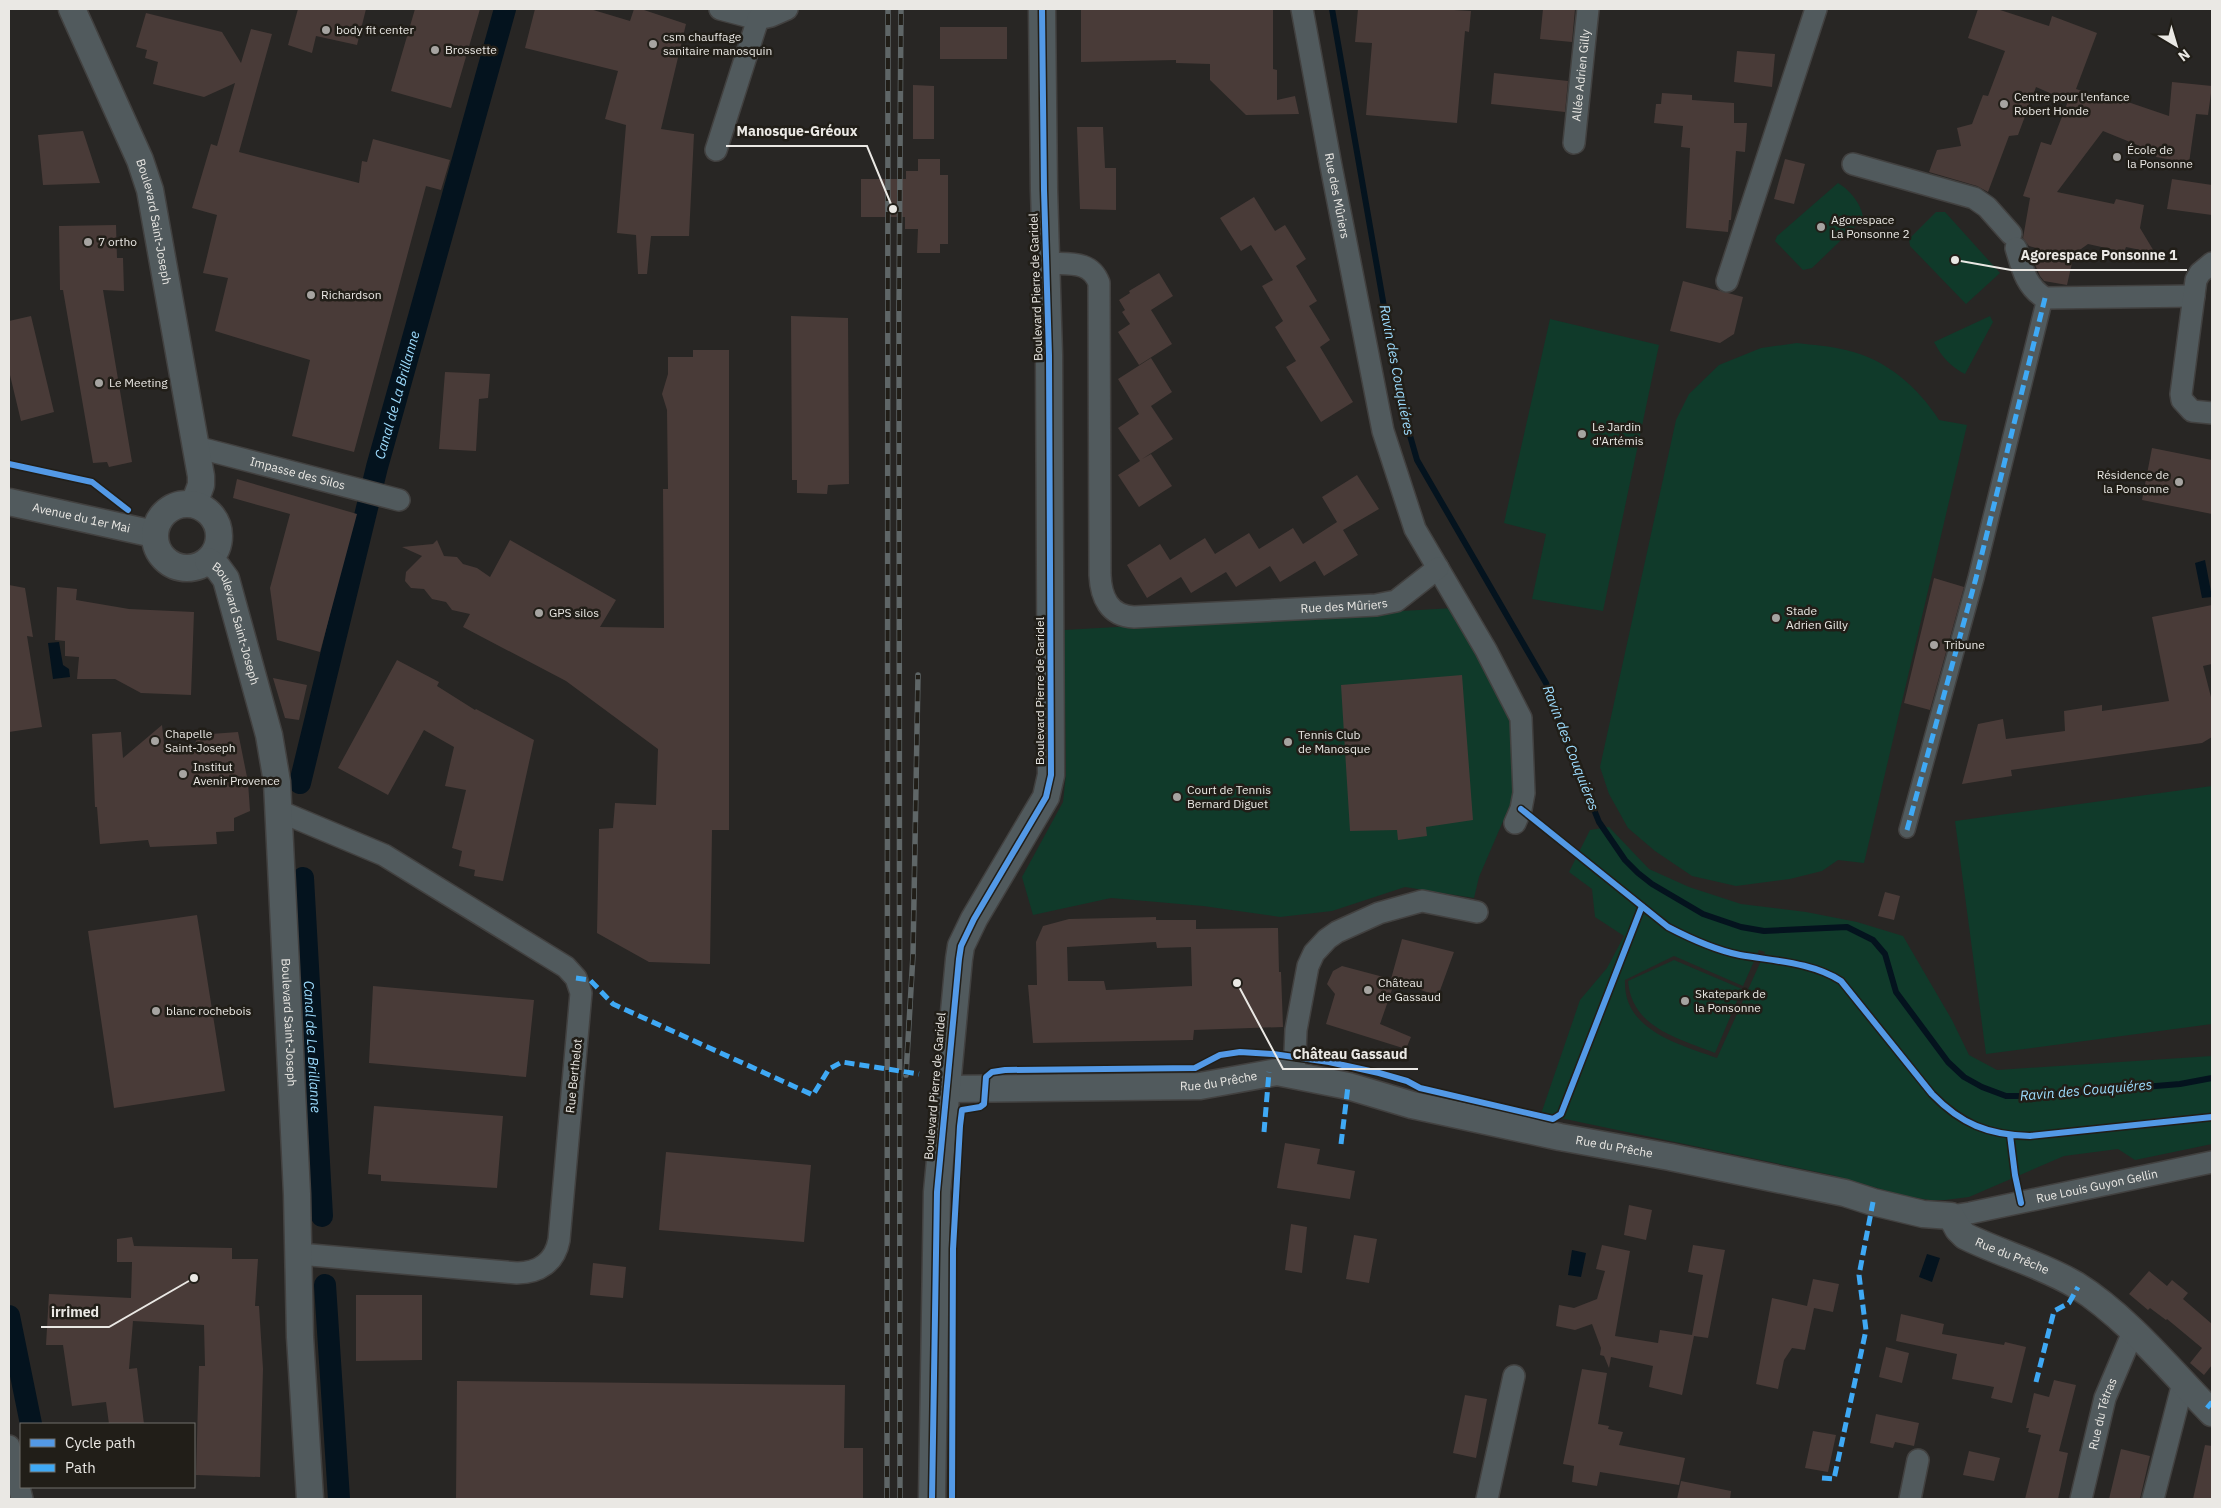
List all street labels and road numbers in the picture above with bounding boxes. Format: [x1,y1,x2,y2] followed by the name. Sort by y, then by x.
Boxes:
[1568,29,1593,122] street label: Allée Adrien Gilly
[1322,152,1353,240] street label: Rue des Mûriers
[133,157,175,286] street label: Boulevard Saint-Joseph
[1025,213,1046,361] street label: Boulevard Pierre de Garidel
[248,453,347,493] street label: Impasse des Silos
[31,499,132,536] street label: Avenue du 1er Mai
[210,558,263,686] street label: Boulevard Saint-Joseph
[1300,595,1389,616] street label: Rue des Mûriers
[1032,617,1047,765] street label: Boulevard Pierre de Garidel
[279,958,300,1087] street label: Boulevard Saint-Joseph
[921,1012,948,1160] street label: Boulevard Pierre de Garidel
[562,1038,585,1114] street label: Rue Berthelot
[1180,1068,1259,1093] street label: Rue du Prêche
[1575,1132,1655,1161] street label: Rue du Prêche
[2035,1166,2159,1206] street label: Rue Louis Guyon Gellin
[1973,1234,2052,1277] street label: Rue du Prêche
[2085,1375,2120,1451] street label: Rue du Tétras

